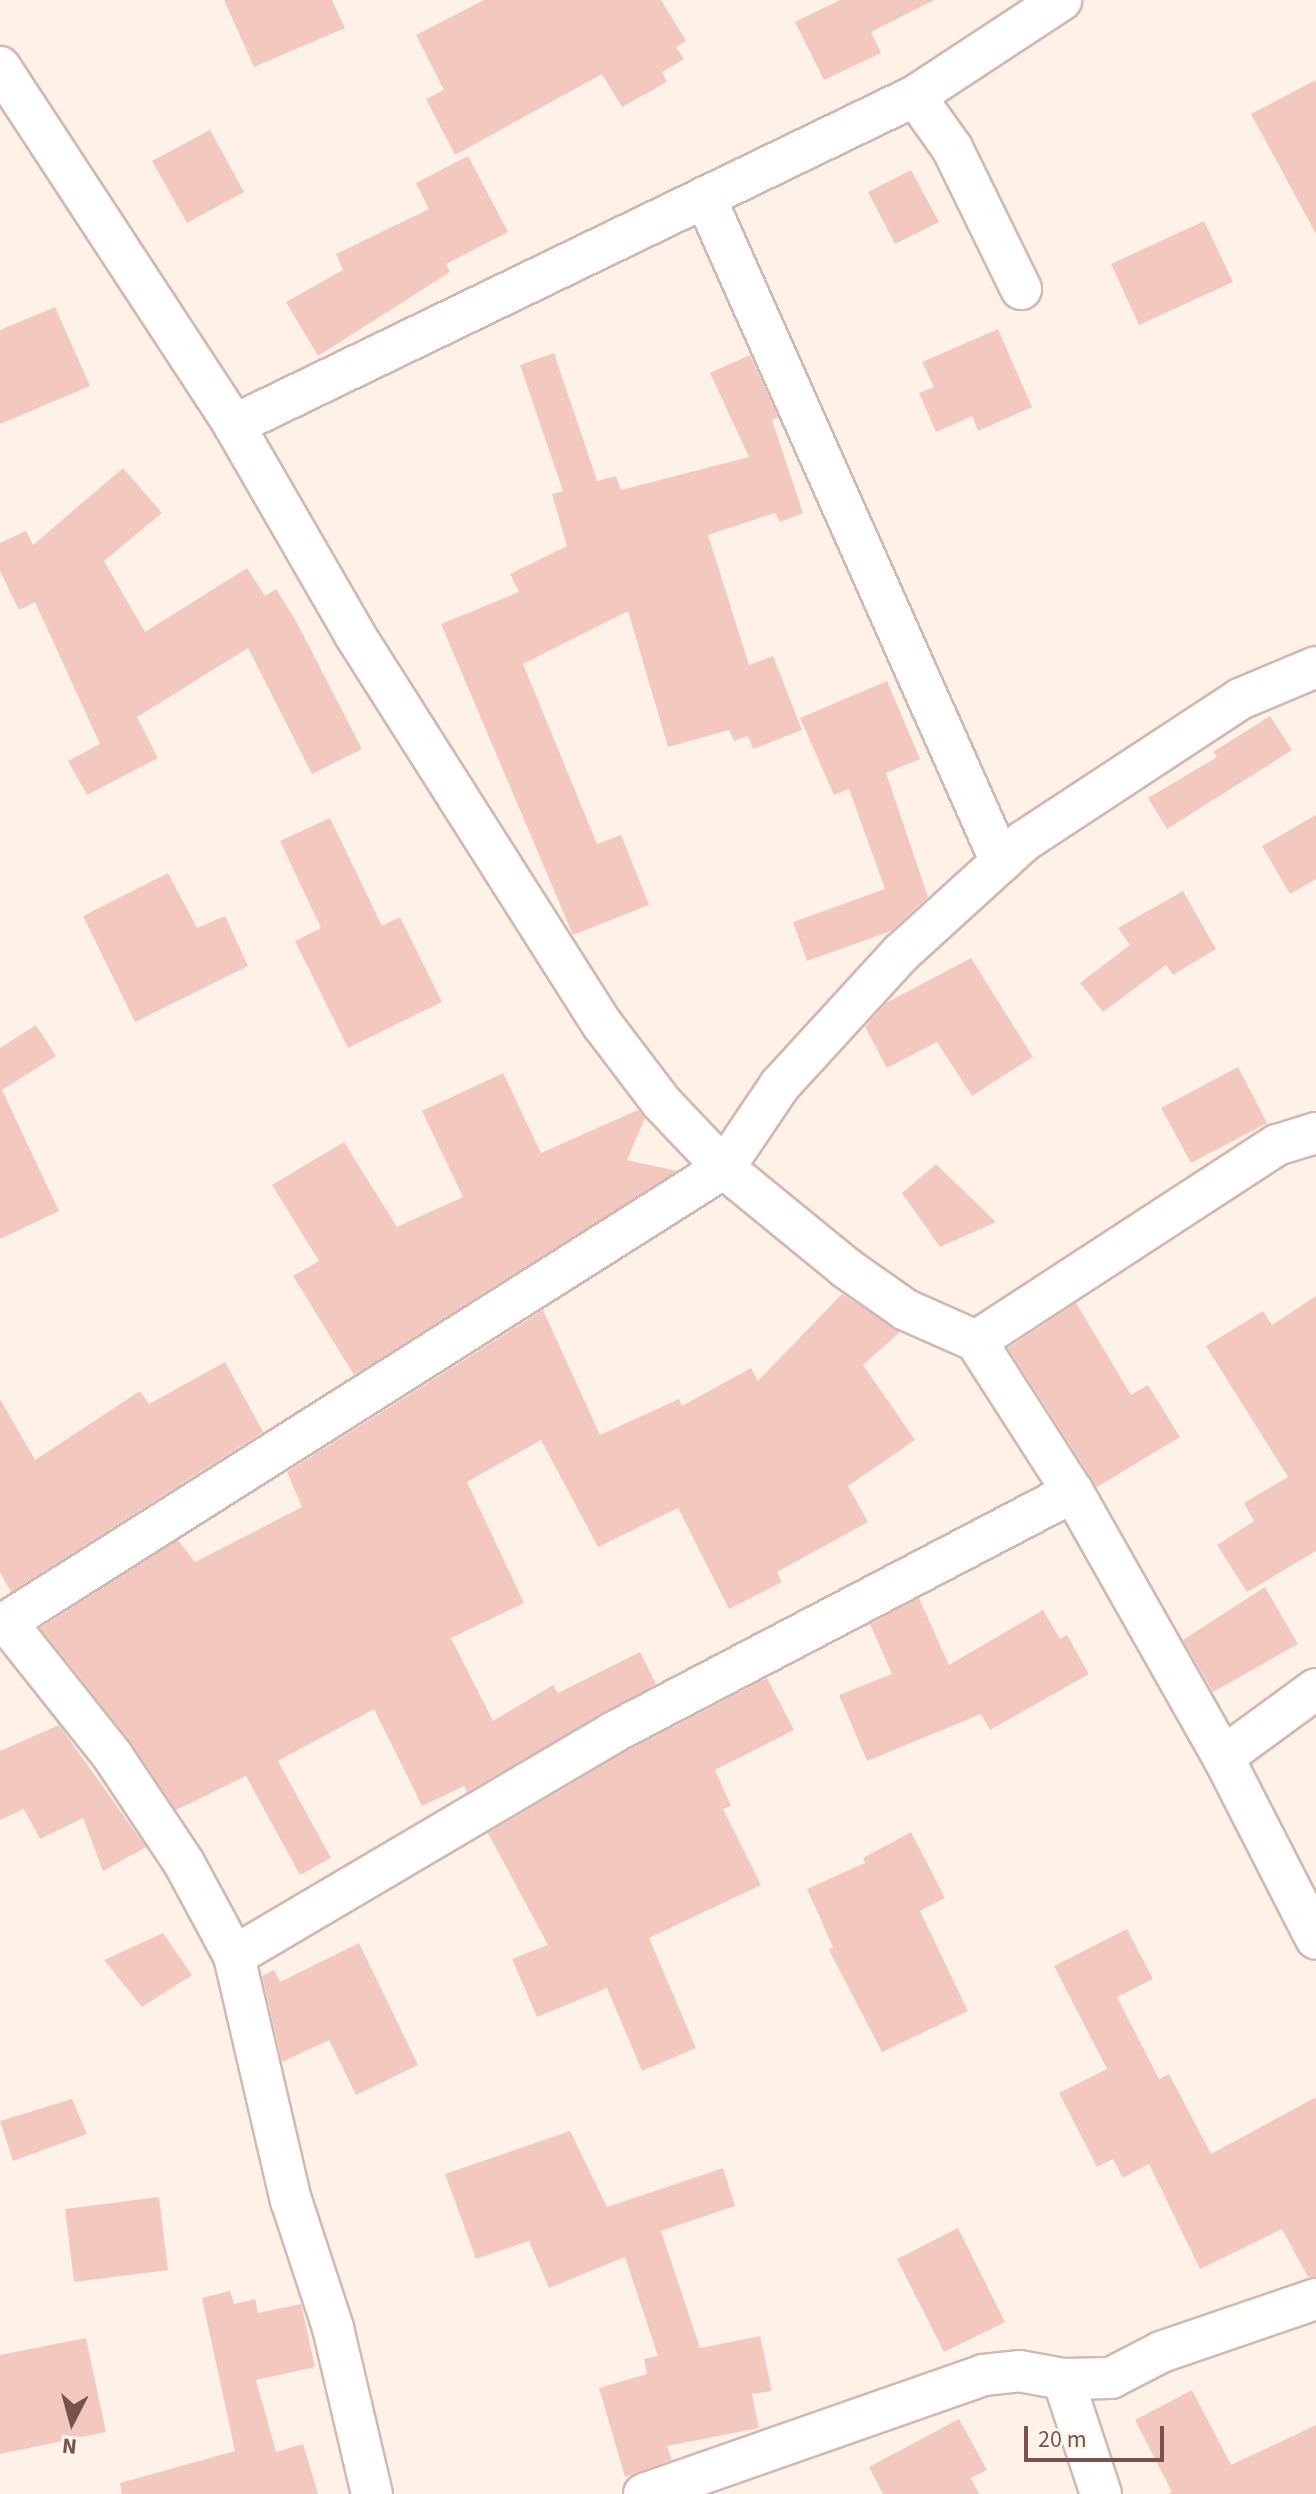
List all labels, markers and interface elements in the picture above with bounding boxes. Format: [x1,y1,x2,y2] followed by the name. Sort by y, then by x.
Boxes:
[32,2382,112,2462] north arrow
[1028,2410,1168,2460] scale bar
[1038,2422,1087,2457] text: 20 m
[61,2429,78,2463] text: N

